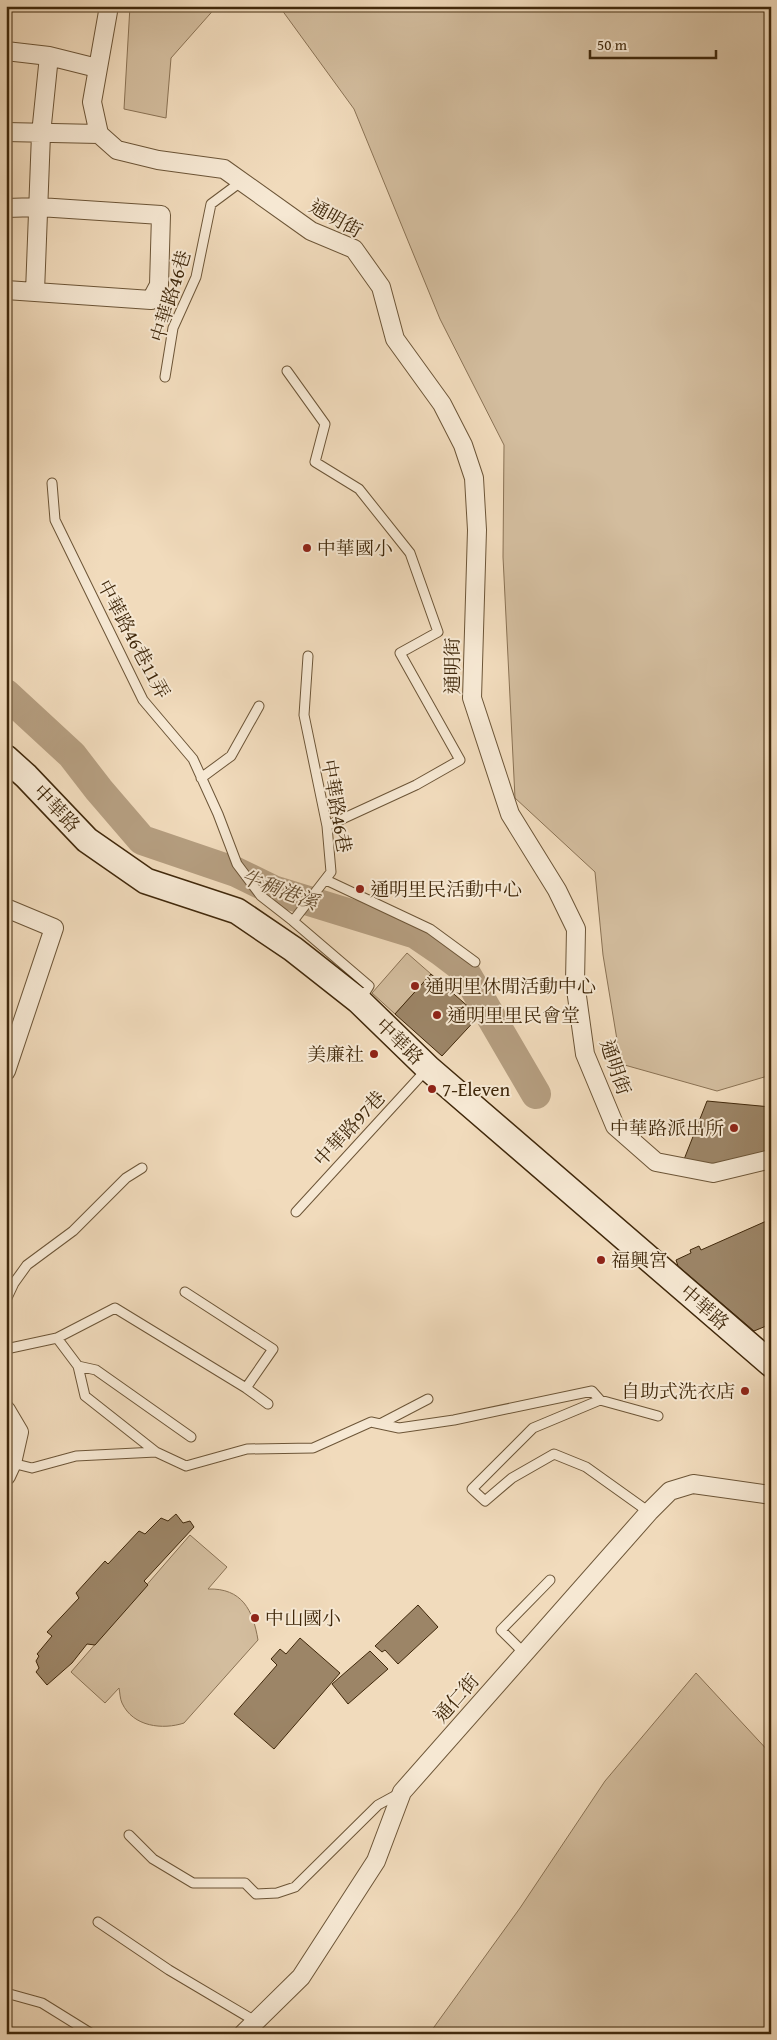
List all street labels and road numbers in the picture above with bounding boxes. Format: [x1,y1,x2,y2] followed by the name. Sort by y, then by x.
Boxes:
[304,192,368,244] street label: 通明街
[143,247,197,345] street label: 中華路46巷
[91,574,177,704] street label: 中華路46巷11弄
[438,637,466,695] street label: 通明街
[315,757,359,855] street label: 中華路46巷
[27,778,87,838] street label: 中華路
[370,1011,430,1071] street label: 中華路
[593,1035,639,1099] street label: 通明街
[307,1084,391,1172] street label: 中華路97巷
[674,1278,736,1336] street label: 中華路
[427,1667,485,1729] street label: 通仁街

